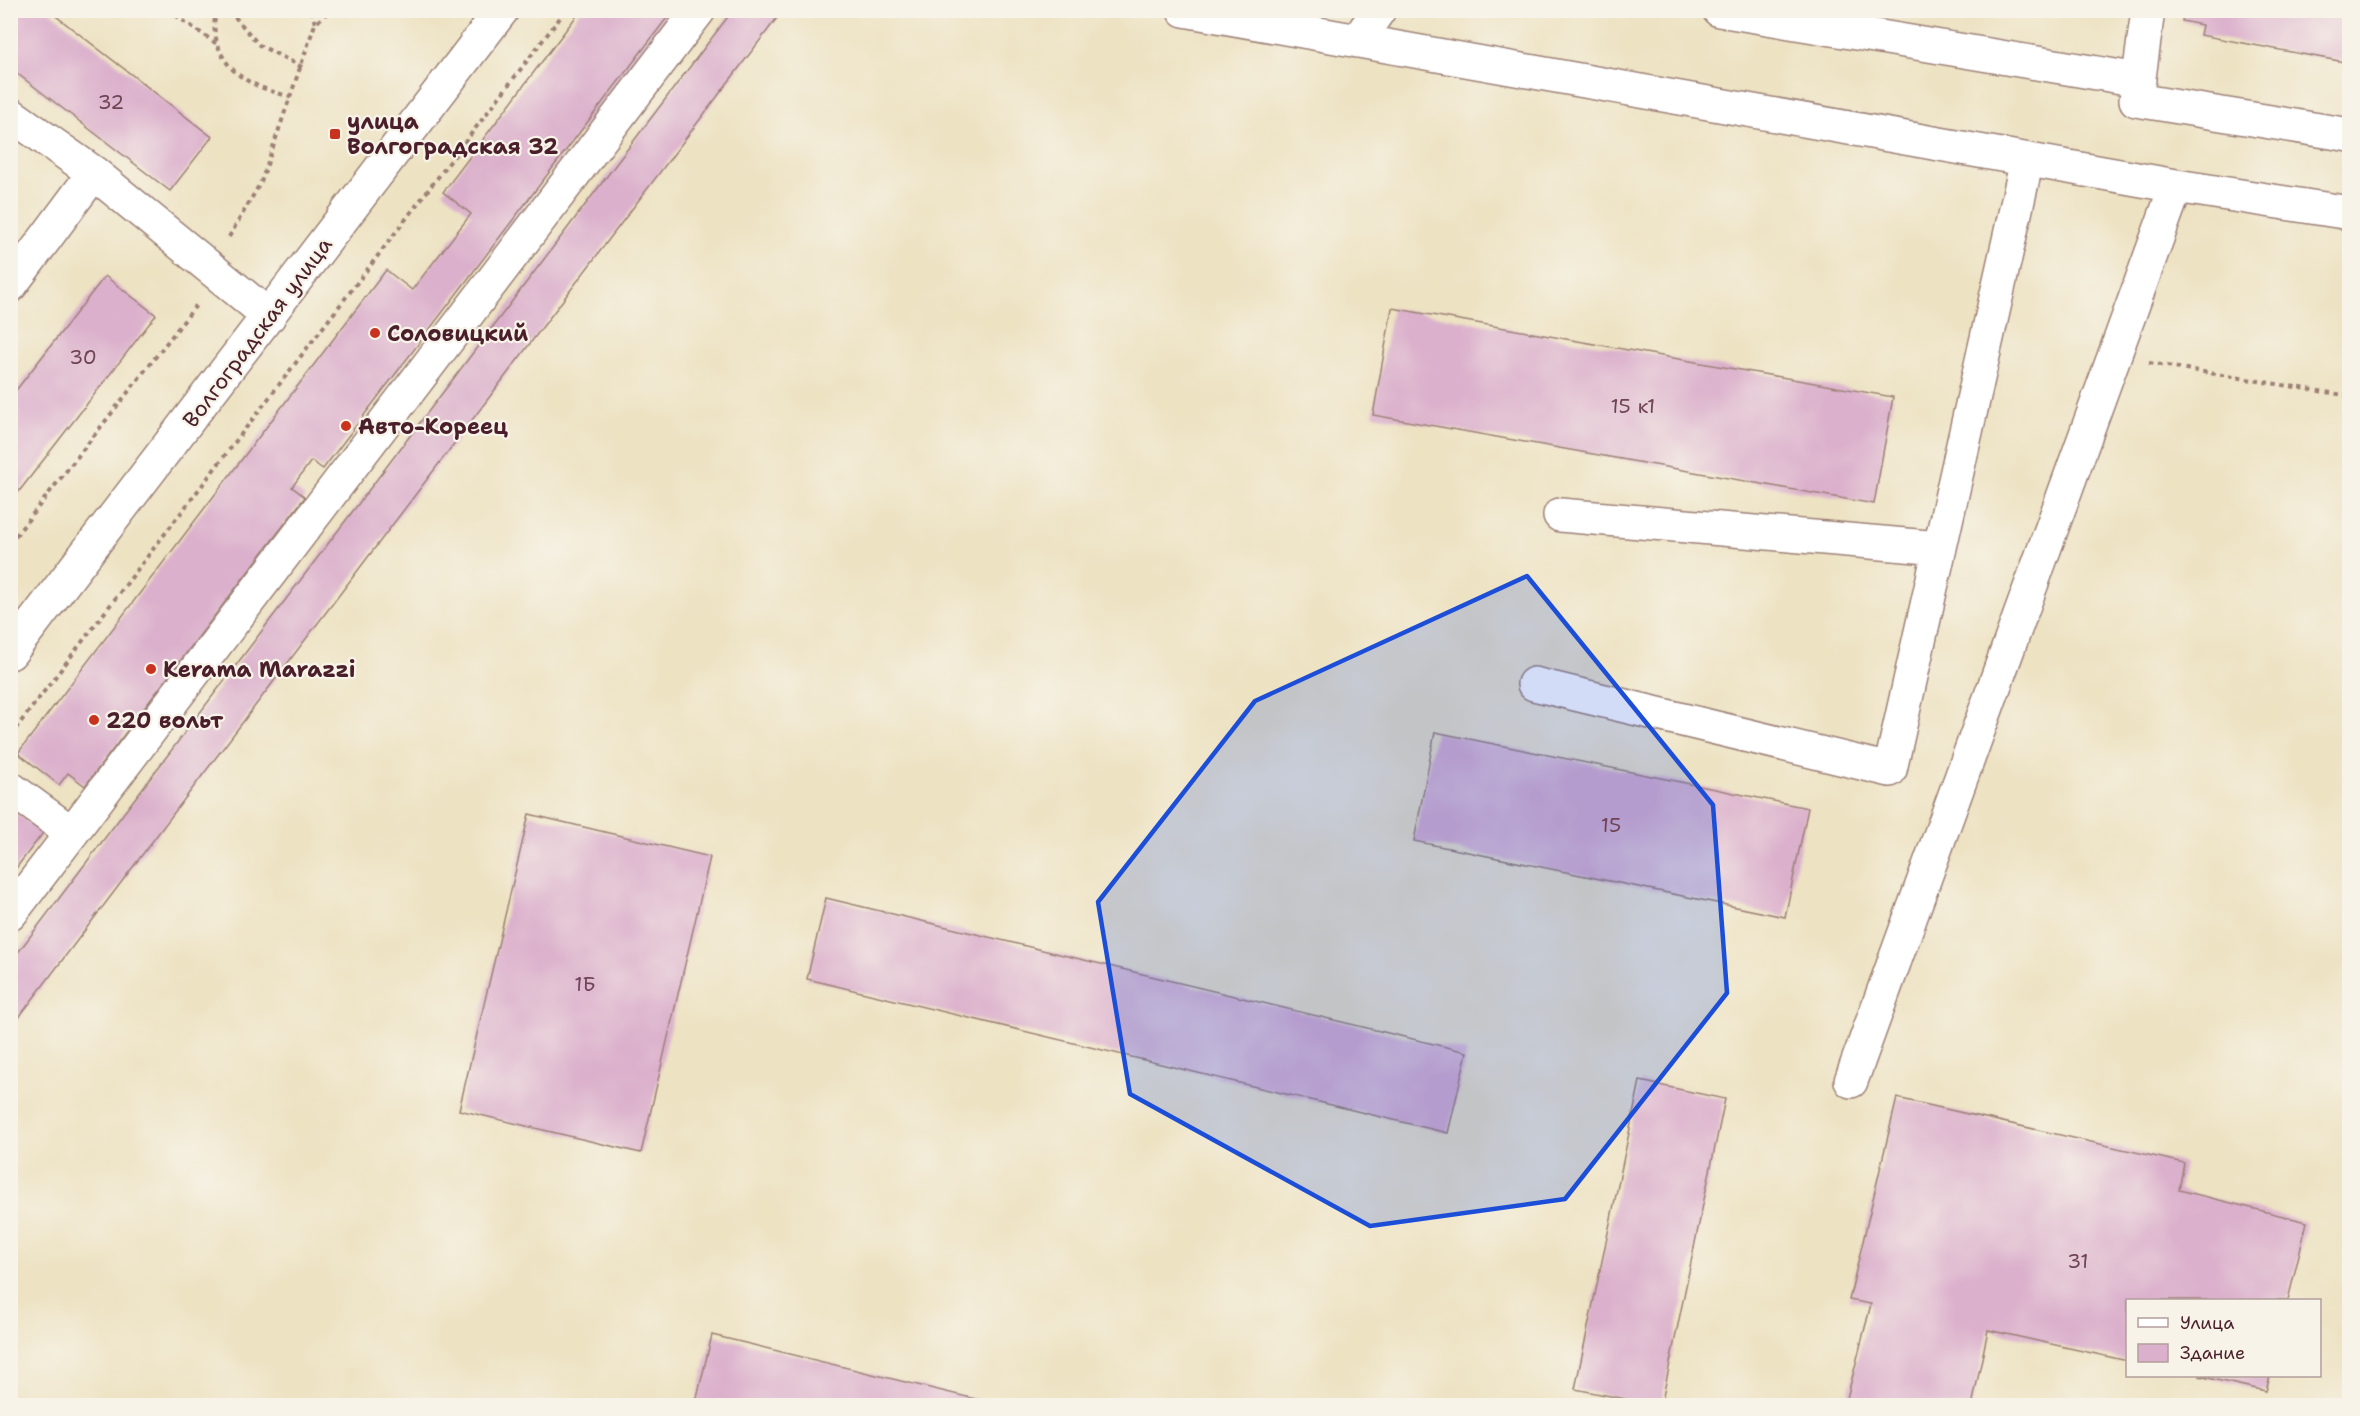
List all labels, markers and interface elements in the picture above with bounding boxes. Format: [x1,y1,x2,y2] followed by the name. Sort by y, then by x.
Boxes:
[98,89,124,115] house number: 32
[347,107,558,161] place label: улица Волгоградская 32
[328,127,342,141] marker: улица Волгоградская 32
[176,231,339,434] street label: Волгоградская улица
[387,319,528,348] place label: Соловицкий
[368,326,382,340] marker: Соловицкий
[69,344,97,370] house number: 30
[1611,393,1655,419] house number: 15 к1
[358,412,508,441] place label: Авто-Кореец
[339,419,353,433] marker: Авто-Кореец
[163,655,355,684] place label: Kerama Marazzi
[144,662,158,676] marker: Kerama Marazzi
[106,706,224,735] place label: 220 вольт
[87,713,101,727] marker: 220 вольт
[1601,812,1621,838] house number: 15
[574,971,596,997] house number: 1Б
[2067,1248,2089,1274] house number: 31
[2126,1299,2321,1377] legend
[2180,1311,2234,1335] text: Улица
[2180,1341,2245,1365] text: Здание

